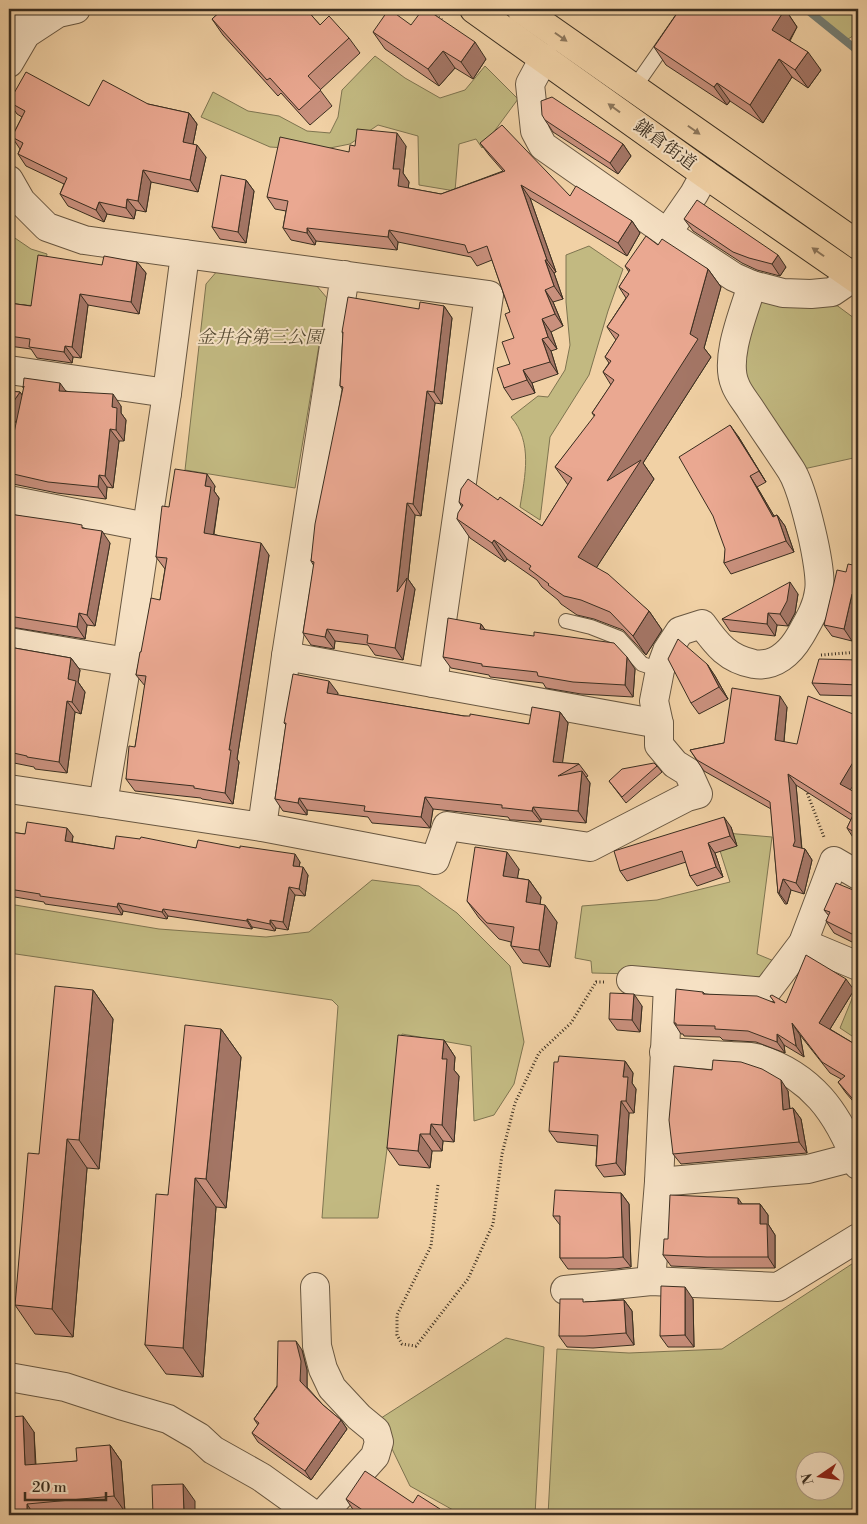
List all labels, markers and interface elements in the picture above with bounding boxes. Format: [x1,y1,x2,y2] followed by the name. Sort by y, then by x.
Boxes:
[554,32,567,42] one-way arrow
[607,103,621,113] one-way arrow
[629,115,701,175] street label: 鎌倉街道
[687,125,700,135] one-way arrow
[811,247,825,257] one-way arrow
[197,326,326,349] park label: 金井谷第三公園
[794,1452,844,1502] north arrow
[25,1469,106,1501] scale bar
[798,1471,818,1486] text: N
[32,1478,67,1497] text: 20 m

